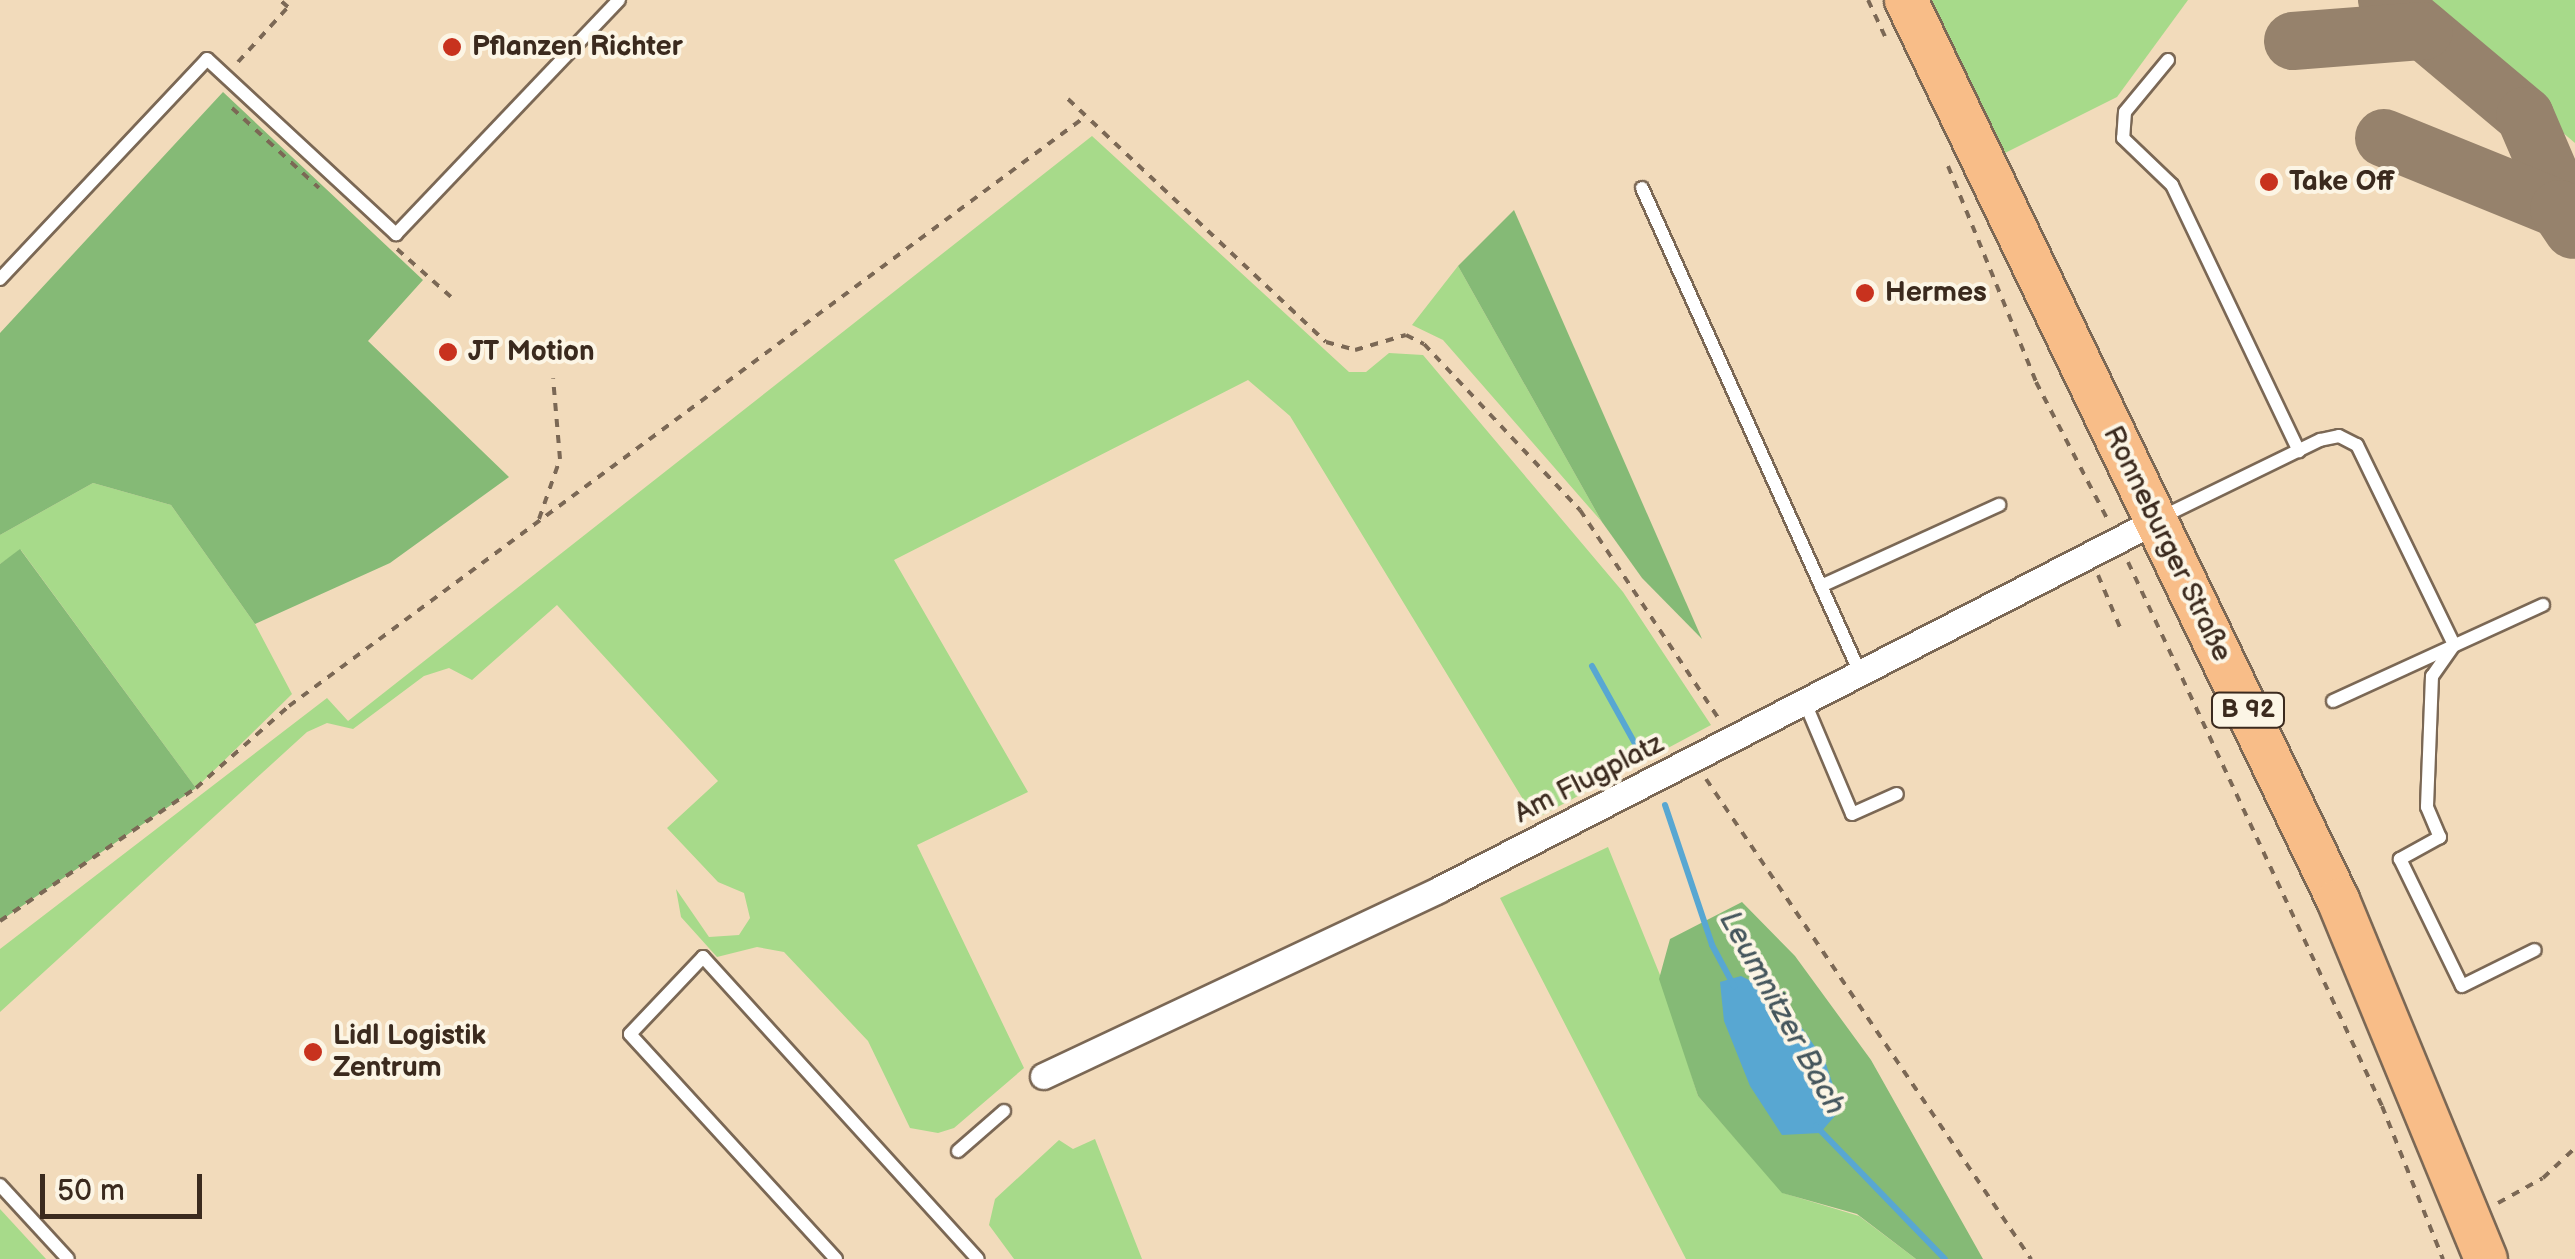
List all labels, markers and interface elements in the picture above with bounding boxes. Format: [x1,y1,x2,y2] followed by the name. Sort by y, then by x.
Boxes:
[472,30,683,64] place label: Pflanzen Richter
[441,36,463,58] marker: Pflanzen Richter
[2289,165,2394,199] place label: Take Off
[2258,171,2280,193] marker: Take Off
[1885,276,1987,310] place label: Hermes
[1854,282,1876,304] marker: Hermes
[468,335,595,369] place label: JT Motion
[437,341,459,363] marker: JT Motion
[2095,421,2239,667] street label: Ronneburger Straße
[2210,690,2286,730] road number: B 92
[1509,727,1669,831] street label: Am Flugplatz
[1711,905,1853,1121] water label: Leumnitzer Bach
[333,1019,486,1085] place label: Lidl Logistik Zentrum
[302,1041,324,1063] marker: Lidl Logistik Zentrum
[45,1154,208,1216] scale bar
[57,1173,125,1209] text: 50 m

